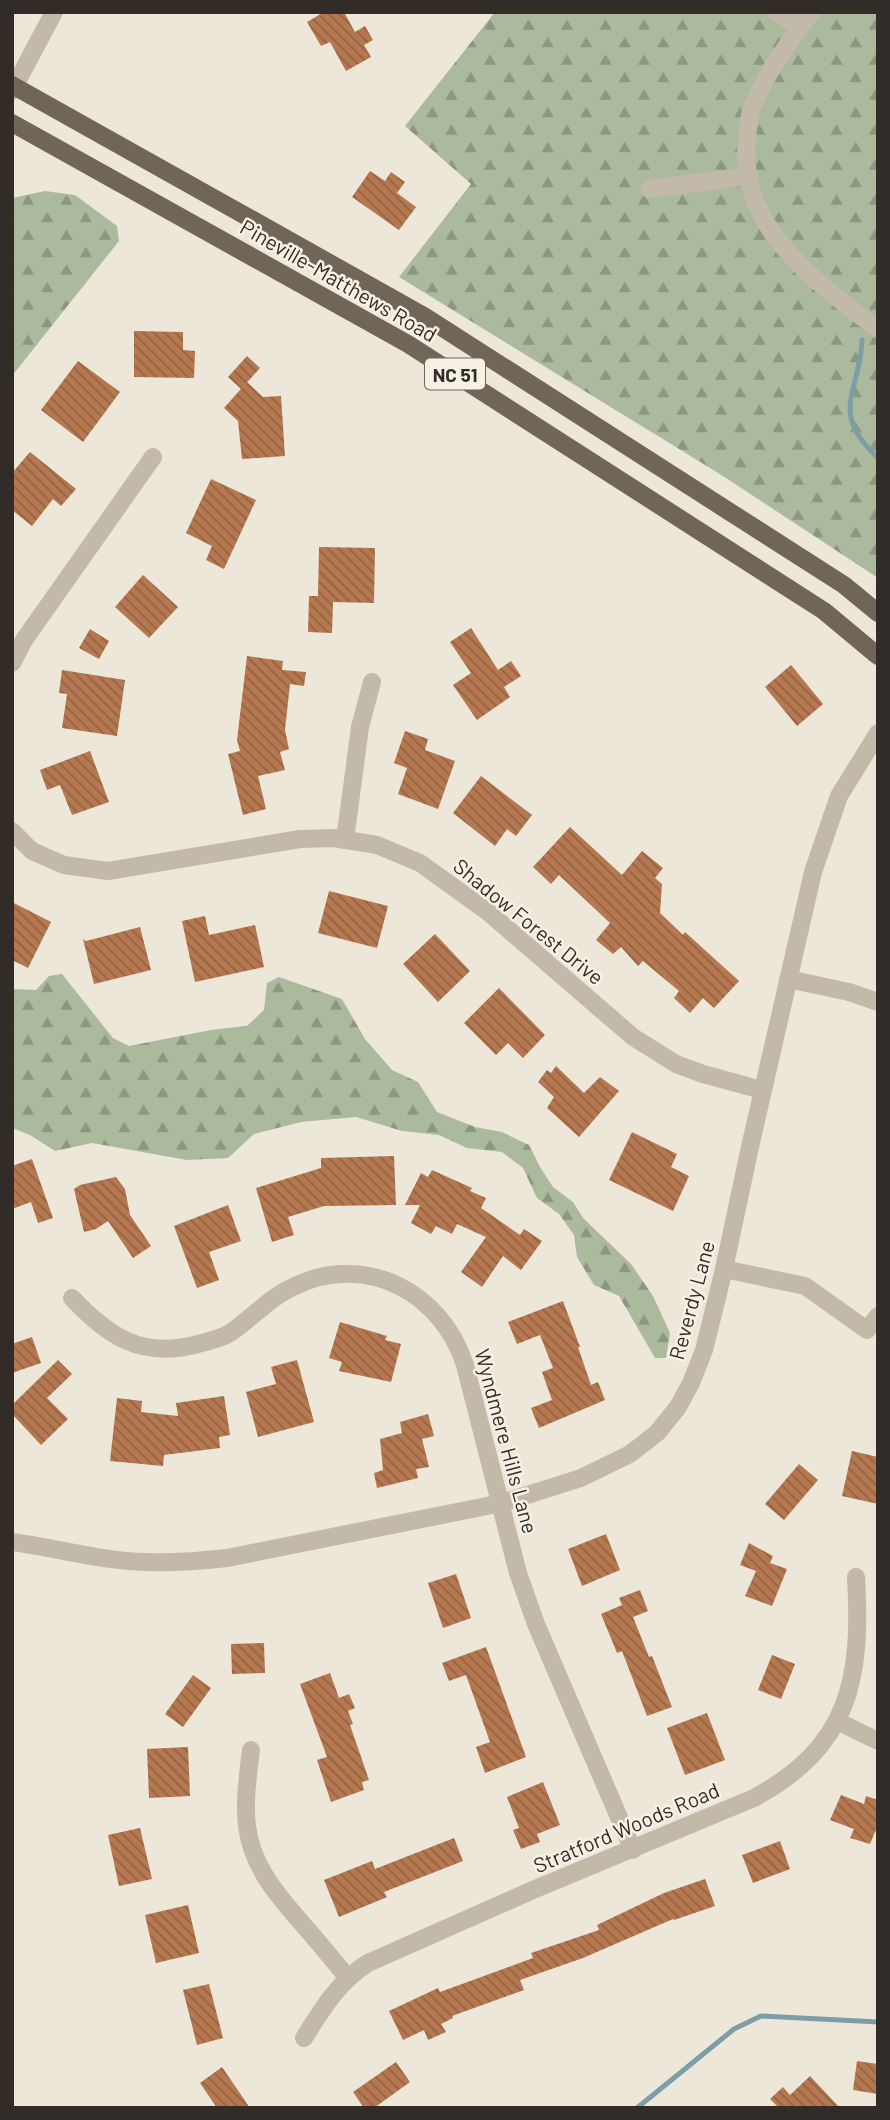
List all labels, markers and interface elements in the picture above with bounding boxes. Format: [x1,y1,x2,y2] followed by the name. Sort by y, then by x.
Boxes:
[236,214,442,346] street label: Pineville-Matthews Road
[425,358,485,390] road number: NC 51
[449,853,609,989] street label: Shadow Forest Drive
[663,1238,719,1362] street label: Reverdy Lane
[470,1346,544,1536] street label: Wyndmere Hills Lane
[529,1777,723,1877] street label: Stratford Woods Road

